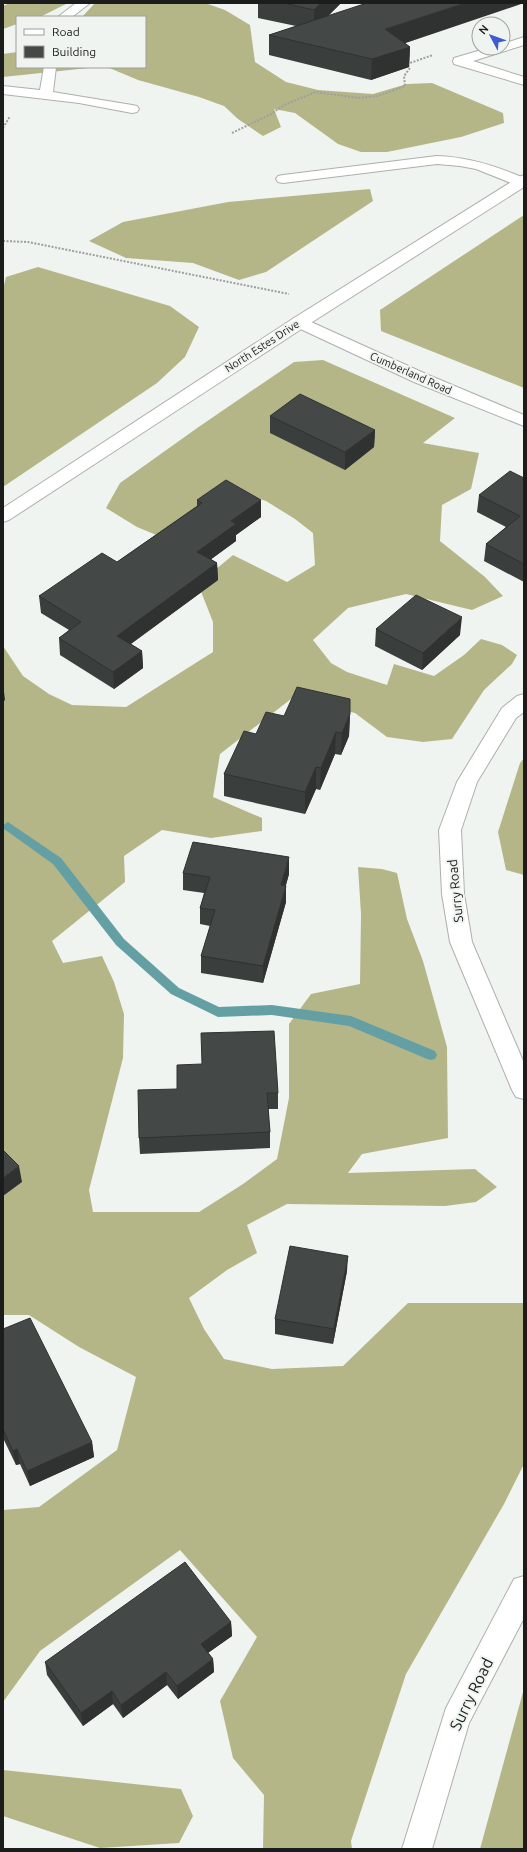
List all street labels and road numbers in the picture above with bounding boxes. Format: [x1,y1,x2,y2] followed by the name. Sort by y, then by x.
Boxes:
[223,317,301,375] street label: North Estes Drive
[368,350,454,396] street label: Cumberland Road
[445,859,465,923] street label: Surry Road
[446,1655,496,1733] street label: Surry Road

